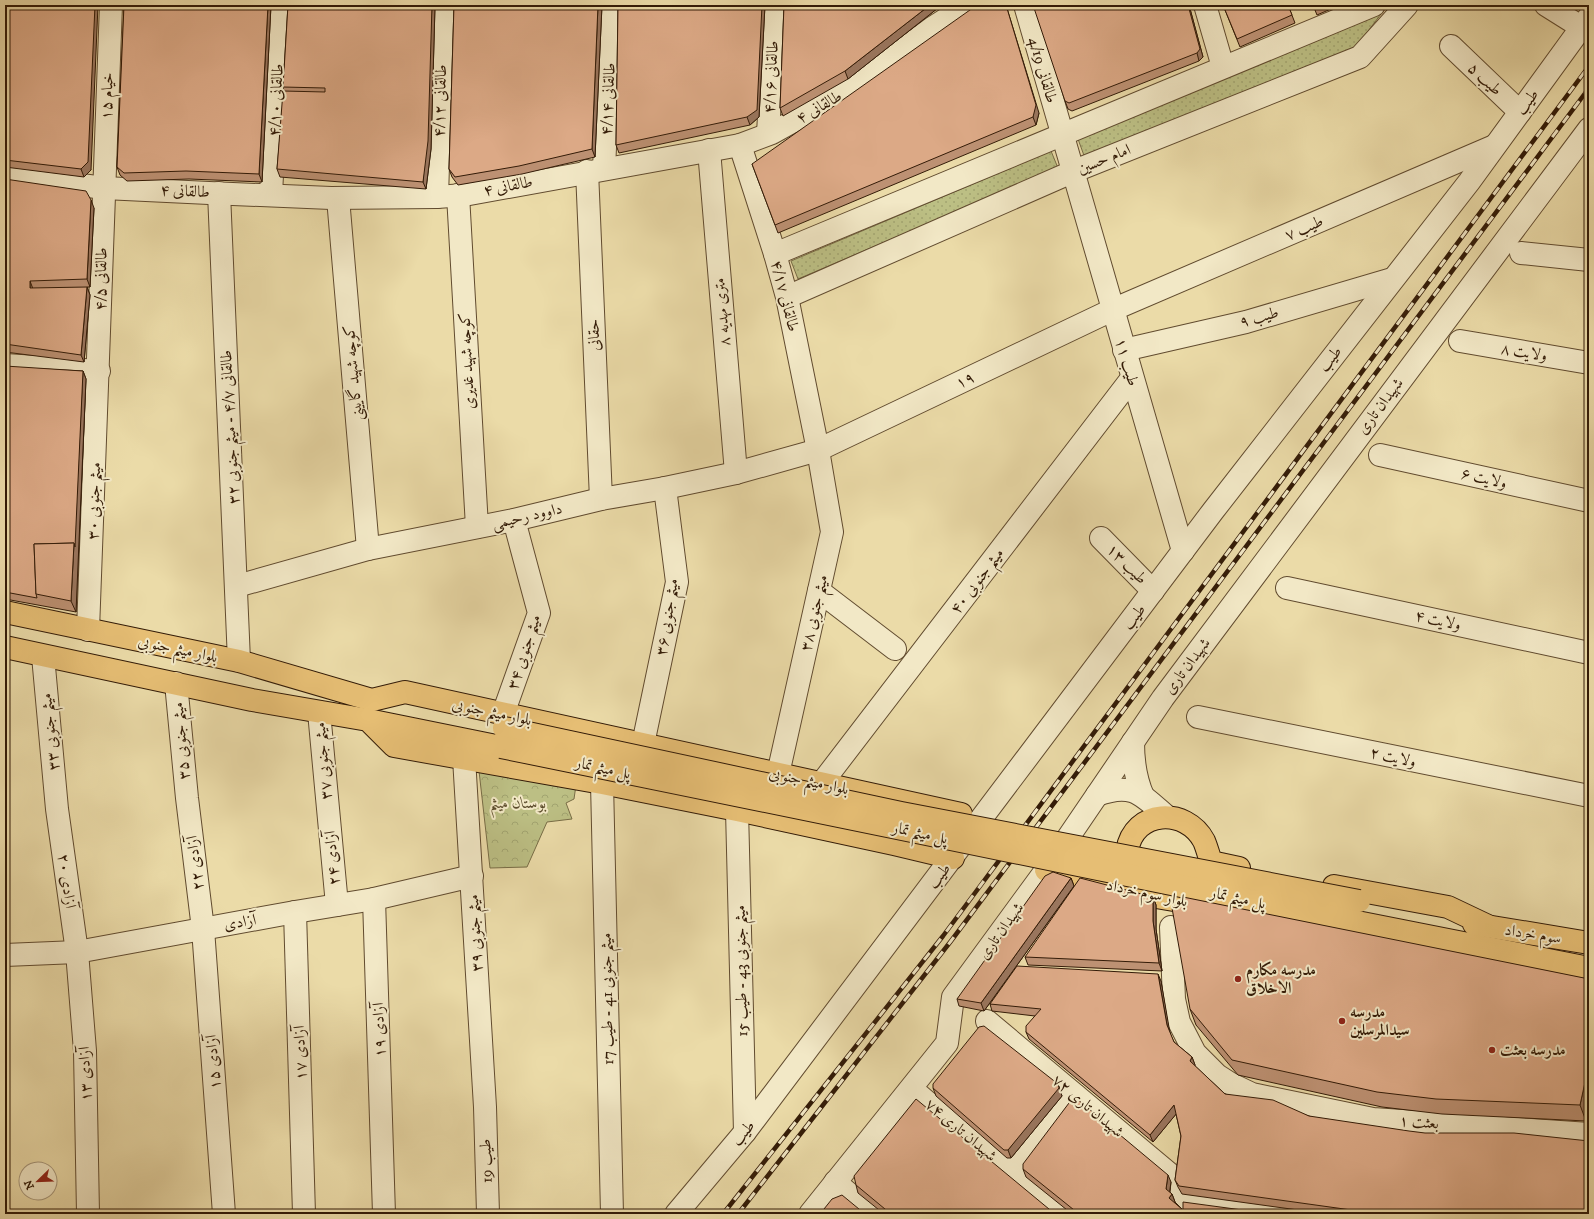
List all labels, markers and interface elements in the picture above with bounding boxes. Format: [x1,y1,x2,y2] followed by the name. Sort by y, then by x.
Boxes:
[1024,35,1062,105] street label: طالقانی 4/19
[759,40,783,114] street label: طالقانی ۴/۱۶
[1464,58,1506,100] street label: طیب ۵
[596,62,620,136] street label: طالقانی ۴/۱۴
[264,63,288,137] street label: طالقانی ۴/۱۰
[429,64,451,138] street label: طالقانی ۴/۱۲
[96,72,122,120] street label: خیام ۱۵
[1511,85,1543,119] street label: طیب
[792,86,846,128] street label: طالقانی ۴
[1074,139,1135,182] street label: امام حسین
[482,171,534,201] street label: طالقانی ۴
[160,180,210,202] street label: طالقانی ۴
[1282,211,1326,245] street label: طیب ۷
[90,247,112,311] street label: طالقانی ۴/۵
[766,258,804,334] street label: طالقانی ۴/۱۷
[709,277,735,347] street label: ۸ متری مهدیه
[1237,302,1281,332] street label: طیب ۹
[454,312,481,410] street label: کوچه شهید غدیری
[583,319,605,351] street label: حقانی
[339,324,368,422] street label: کوچه شهید گایینی
[1111,336,1143,388] street label: طیب ۱۱
[1499,338,1549,366] street label: ولایت ۸
[1314,342,1346,376] street label: طیب
[216,349,250,505] street label: طالقانی ۴/۷ - میثم جنوبی ۳۲
[952,367,978,393] street label: ۱۹
[1352,374,1408,438] street label: شهیدان تاری
[83,462,111,540] street label: میثم جنوبی ۳۰
[1459,463,1509,493] street label: ولایت ۶
[490,498,564,535] street label: داوود رحیمی
[1103,540,1151,588] street label: طیب ۱۳
[946,544,1013,622] street label: میثم جنوبی ۴۰
[796,573,838,654] street label: میثم جنوبی ۳۸
[651,577,689,658] street label: میثم جنوبی ۳۶
[1118,600,1150,634] street label: طیب
[1413,605,1463,635] street label: ولایت ۴
[502,612,551,694] street label: میثم جنوبی ۳۴
[135,631,220,673] street label: بلوار میثم جنوبی
[1159,634,1215,698] street label: شهیدان تاری
[36,692,70,772] street label: میثم جنوبی ۳۳
[449,694,534,736] street label: بلوار میثم جنوبی
[168,701,200,781] street label: میثم جنوبی ۳۵
[310,721,342,801] street label: میثم جنوبی ۳۷
[1368,742,1418,772] street label: ولایت ۲
[570,752,634,790] street label: پل میثم تمار
[766,763,851,805] street label: بلوار میثم جنوبی
[490,793,546,819] park label: بوستان میثم
[887,817,951,855] street label: پل میثم تمار
[320,828,344,886] street label: آزادی ۲۴
[182,833,208,891] street label: آزادی ۲۲
[53,852,81,911] street label: آزادی ۲۰
[923,859,955,893] street label: طیب
[1104,875,1190,915] street label: بلوار سوم خرداد
[1205,882,1269,920] street label: پل میثم تمار
[463,893,493,972] street label: میثم جنوبی ۳۹
[974,899,1028,963] street label: شهیدان تاری
[730,905,758,1037] street label: میثم جنوبی 43 - طیب 15
[222,909,259,935] street label: آزادی
[1503,920,1563,952] street label: سوم خرداد
[596,933,624,1065] street label: میثم جنوبی 41 - طیب 17
[1246,960,1316,998] place label: مدرسه مکارم الاخلاق
[1233,974,1243,984] marker: مدرسه مکارم الاخلاق
[368,1001,390,1058] street label: آزادی ۱۹
[1350,1002,1410,1040] place label: مدرسه سیدالمرسلین
[1337,1016,1347,1026] marker: مدرسه سیدالمرسلین
[289,1024,311,1081] street label: آزادی ۱۷
[201,1032,225,1090] street label: آزادی ۱۵
[1500,1040,1566,1060] place label: مدرسه بعثت
[74,1045,96,1102] street label: آزادی ۱۳
[1487,1045,1497,1055] marker: مدرسه بعثت
[1048,1070,1128,1142] street label: شهیدان تاری ۷۲
[921,1094,1001,1166] street label: شهیدان تاری ۷۴
[1398,1111,1440,1133] street label: بعثت ۱
[727,1116,759,1150] street label: طیب
[475,1138,497,1184] street label: طیب 19
[18,1161,58,1201] north arrow
[22,1178,38,1191] text: N

